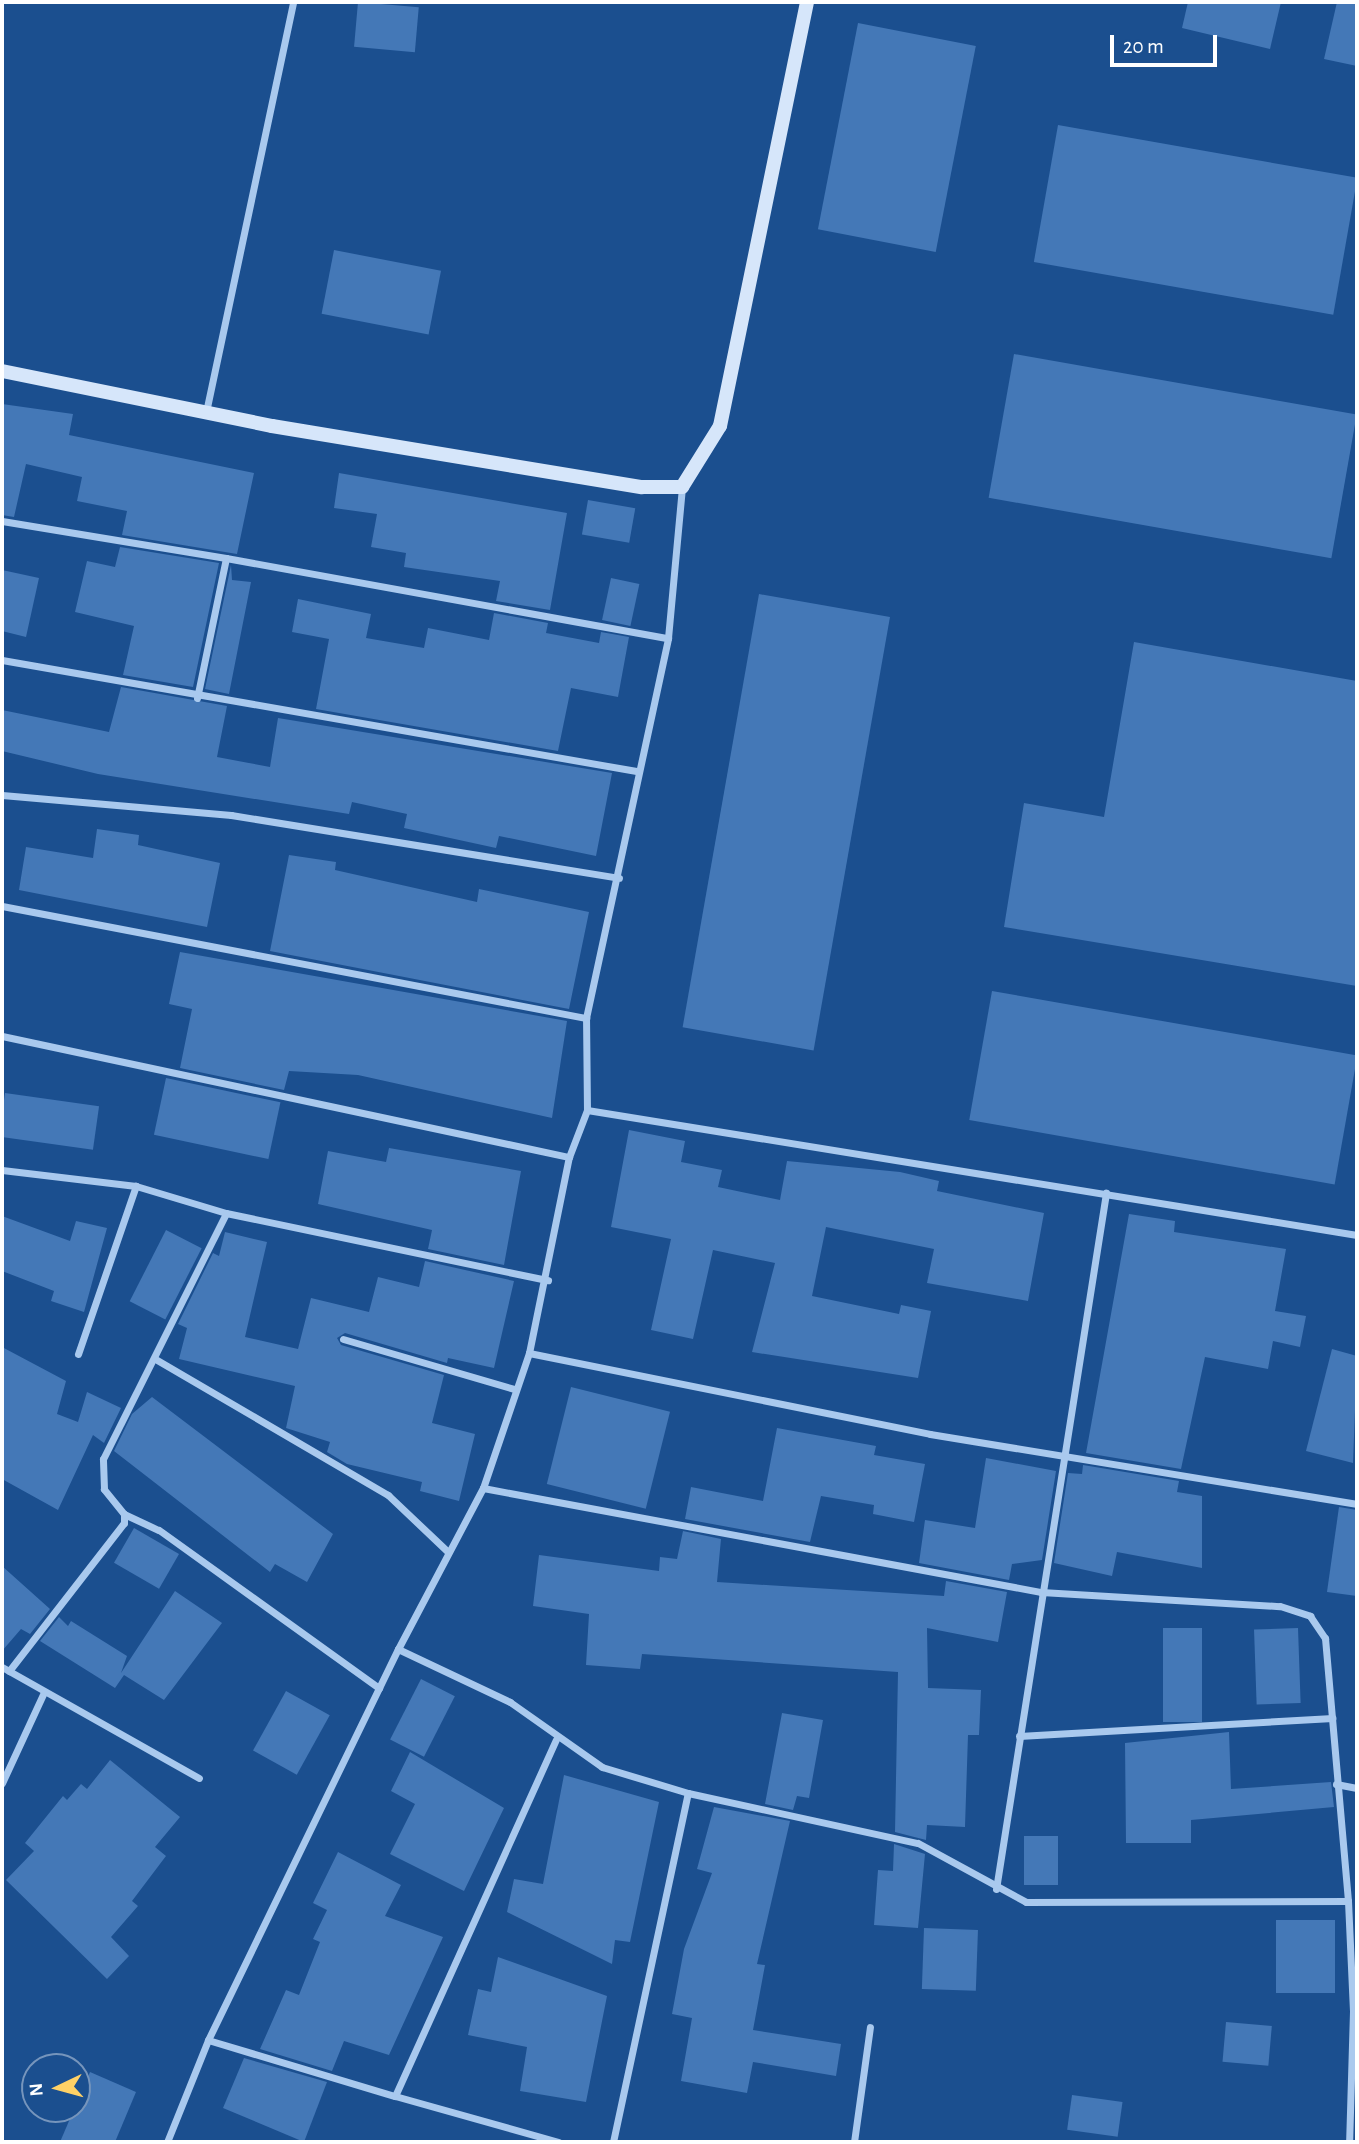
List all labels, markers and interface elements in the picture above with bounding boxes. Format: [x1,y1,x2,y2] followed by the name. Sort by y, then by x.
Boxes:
[1114,21,1221,65] scale bar
[1123,36,1164,57] text: 20 m
[21,2053,91,2123] north arrow
[27,2082,47,2097] text: N

